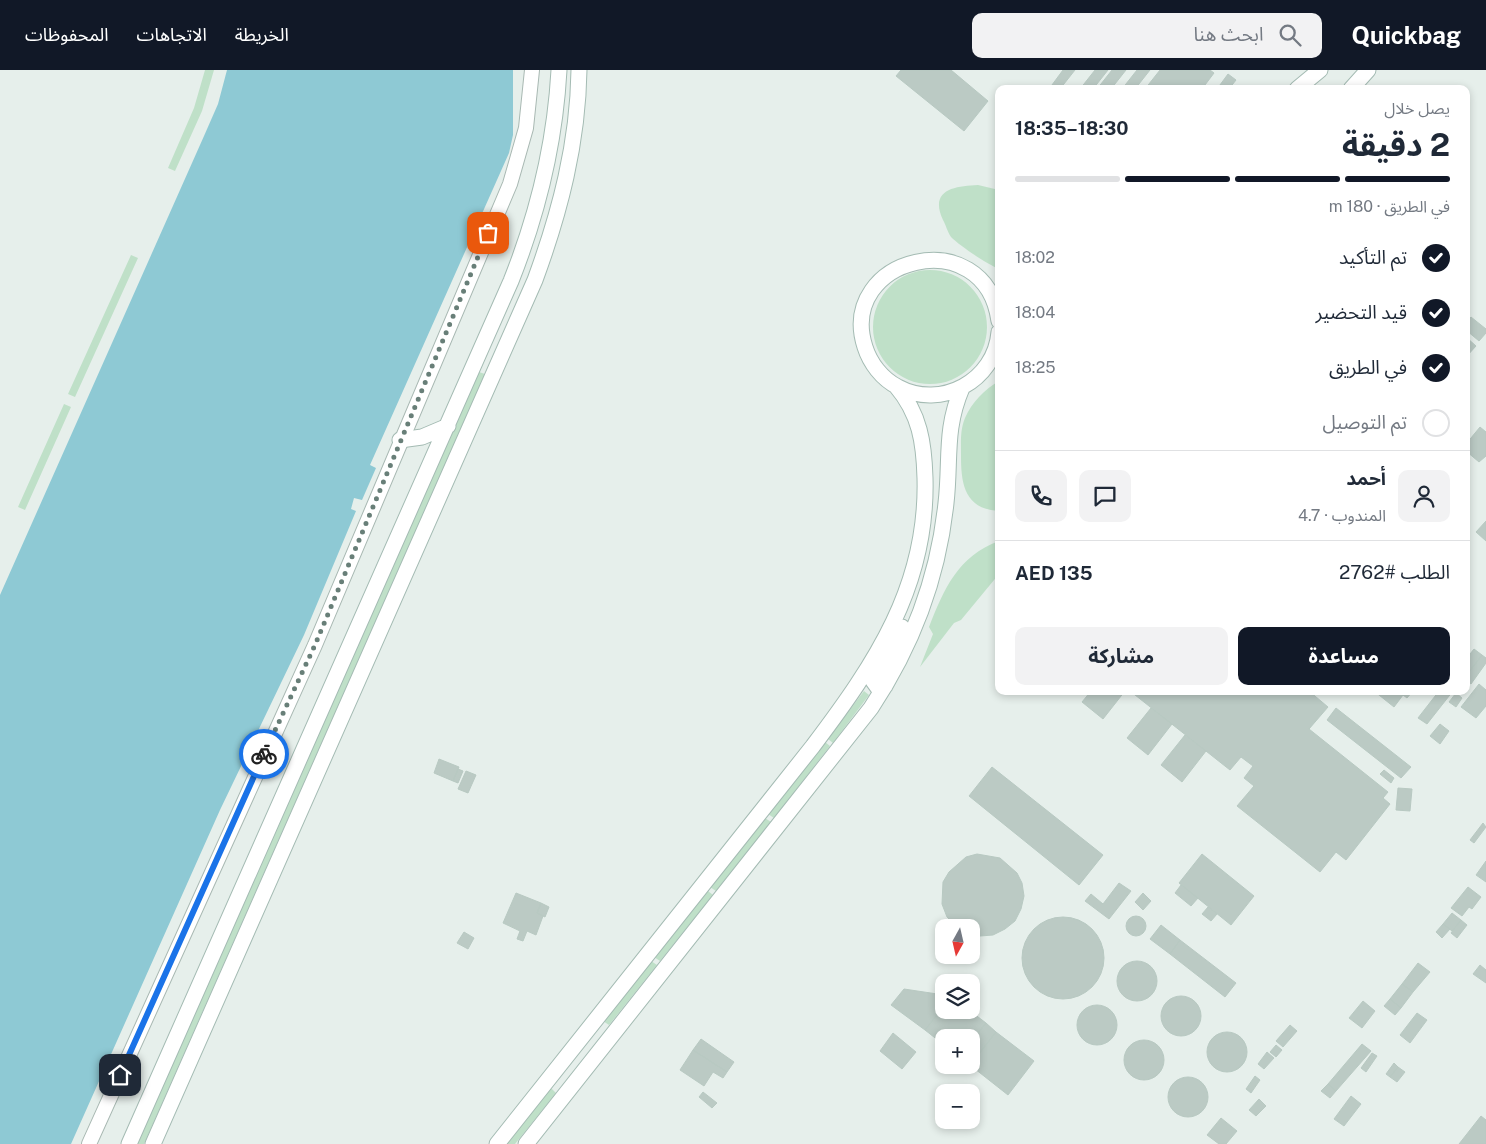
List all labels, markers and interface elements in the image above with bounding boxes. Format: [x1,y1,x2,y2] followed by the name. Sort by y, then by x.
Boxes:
[972,13,1322,58] search box
[1276,21,1304,49] icon: search
[1352,21,1461,49] text: Quickbag
[1193,23,1264,45] text: ابحث هنا
[25,24,109,45] text: المحفوظات
[137,24,207,45] text: الاتجاهات
[235,24,289,45] text: الخريطة
[1384,99,1450,118] text: يصل خلال
[1015,117,1129,139] text: 18:30–18:35
[1342,126,1450,163] text: 2 دقيقة
[1329,197,1450,216] text: في الطريق · 180 m
[467,212,509,254] pin
[474,219,502,247] icon: bag
[1422,244,1450,272] icon: check
[1339,246,1407,268] text: تم التأكيد
[1015,248,1055,267] text: 18:02
[1422,299,1450,327] icon: check
[1315,301,1407,323] text: قيد التحضير
[1015,303,1055,322] text: 18:04
[1422,354,1450,382] icon: check
[1329,356,1407,378] text: في الطريق
[1015,358,1056,377] text: 18:25
[1322,411,1407,433] text: تم التوصيل
[1346,467,1386,489] text: أحمد
[1015,470,1067,522] button: phone
[1079,470,1131,522] button: chat
[1398,470,1450,522] button: person
[1298,506,1386,525] text: المندوب · 4.7
[1339,561,1450,583] text: الطلب #2762
[1015,562,1092,584] text: AED 135
[1015,627,1228,685] button: مشاركة
[1238,627,1450,685] button: مساعدة
[239,729,289,779] courier
[250,740,278,768] icon: bike
[935,919,980,964] north arrow
[935,919,980,1129] map controls
[935,974,980,1019] button: layers
[935,1029,980,1074] button: +
[99,1054,141,1096] pin
[106,1061,134,1089] icon: home
[935,1084,980,1129] button: −

